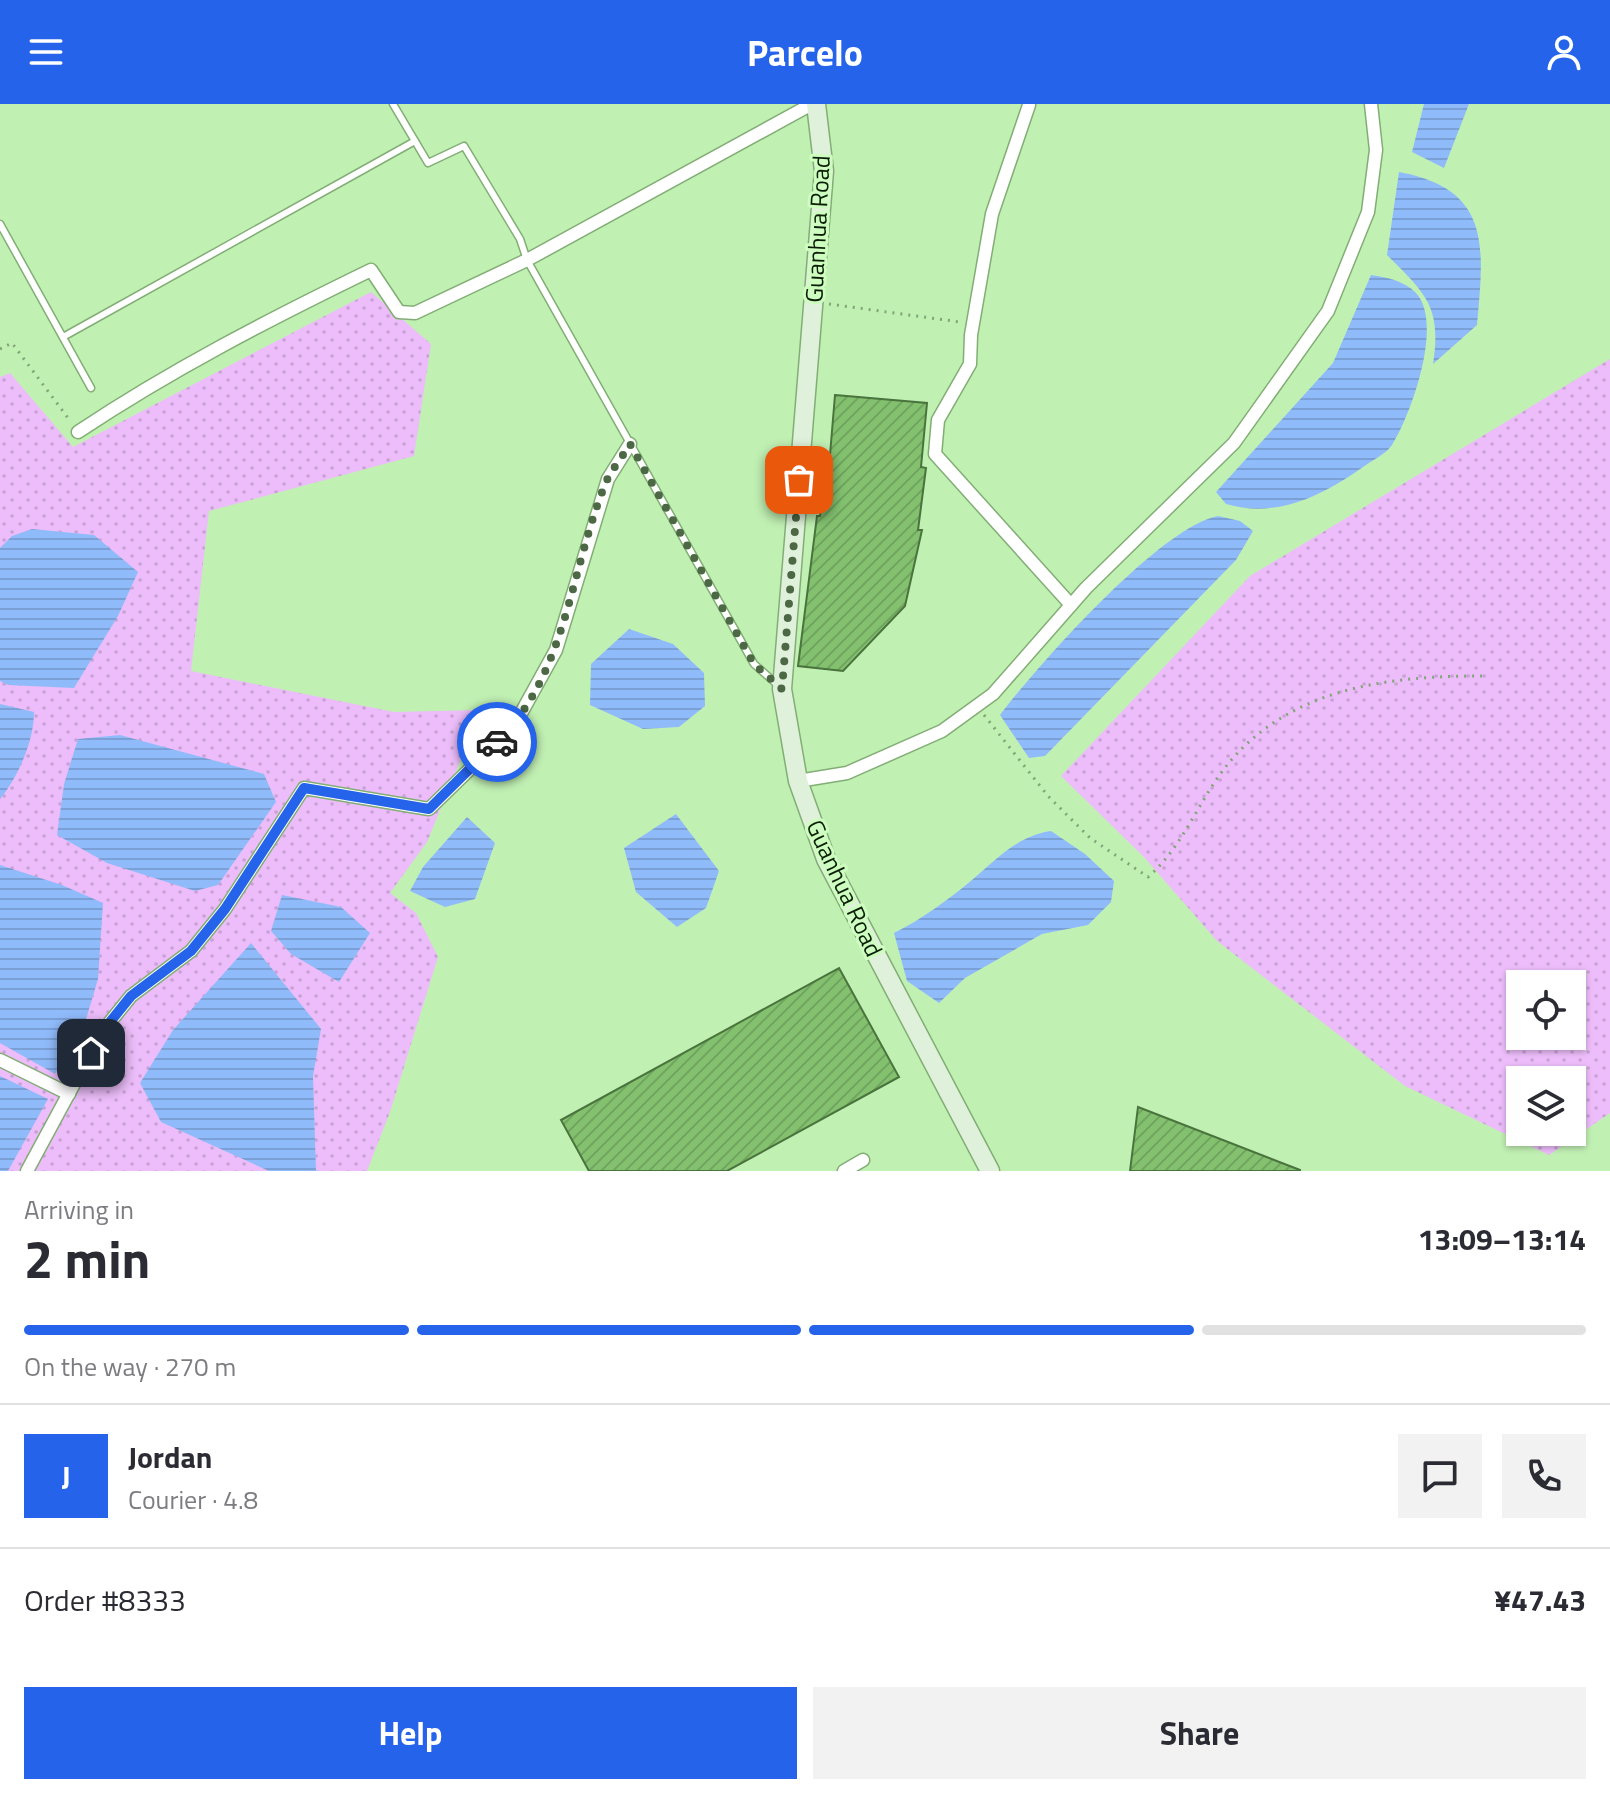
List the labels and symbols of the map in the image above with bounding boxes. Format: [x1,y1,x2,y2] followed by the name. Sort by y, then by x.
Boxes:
[795,154,839,304] street label: Guanhua Road
[765,446,833,514] pin
[457,702,537,782] courier
[798,814,892,962] street label: Guanhua Road
[57,1019,125,1087] pin

